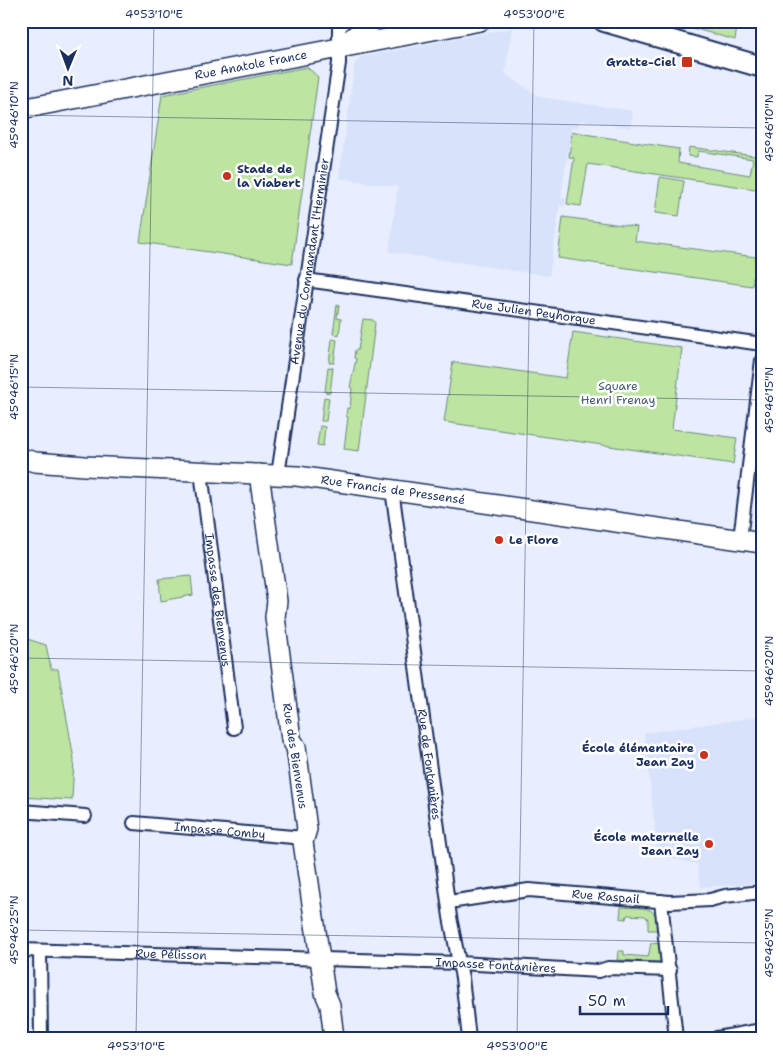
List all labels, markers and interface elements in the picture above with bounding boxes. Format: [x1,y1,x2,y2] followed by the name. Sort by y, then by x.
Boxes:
[125,6,183,22] text: 4°53'10"E
[503,6,565,22] text: 4°53'00"E
[42,42,92,92] north arrow
[193,46,309,84] street label: Rue Anatole France
[606,54,676,70] place label: Gratte-Ciel
[680,55,694,69] marker: Gratte-Ciel
[62,72,73,90] text: N
[6,81,22,149] text: 45°46'10"N
[761,94,777,162] text: 45°46'10"N
[286,157,333,366] street label: Avenue du Commandant l'Herminier
[237,161,301,191] place label: Stade de la Viabert
[221,170,233,182] marker: Stade de la Viabert
[471,295,597,329] street label: Rue Julien Peyhorgue
[6,354,22,420] text: 45°46'15"N
[761,367,777,433] text: 45°46'15"N
[581,378,655,408] park label: Square Henri Frenay
[320,472,466,508] street label: Rue Francis de Pressensé
[201,532,234,668] street label: Impasse des Bienvenus
[509,532,559,548] place label: Le Flore
[493,534,505,546] marker: Le Flore
[6,624,22,694] text: 45°46'20"N
[761,636,777,706] text: 45°46'20"N
[279,702,311,810] street label: Rue des Bienvenus
[414,708,445,821] street label: Rue de Fontanières
[582,740,694,770] place label: École élémentaire Jean Zay
[698,749,710,761] marker: École élémentaire Jean Zay
[173,819,266,843] street label: Impasse Comby
[593,829,699,859] place label: École maternelle Jean Zay
[703,838,715,850] marker: École maternelle Jean Zay
[571,886,641,907] street label: Rue Raspail
[6,895,22,965] text: 45°46'25"N
[761,908,777,978] text: 45°46'25"N
[135,945,207,964] street label: Rue Pélisson
[435,954,557,977] street label: Impasse Fontanières
[580,984,668,1016] scale bar
[588,991,626,1011] text: 50 m
[107,1038,165,1054] text: 4°53'10"E
[486,1038,548,1054] text: 4°53'00"E

